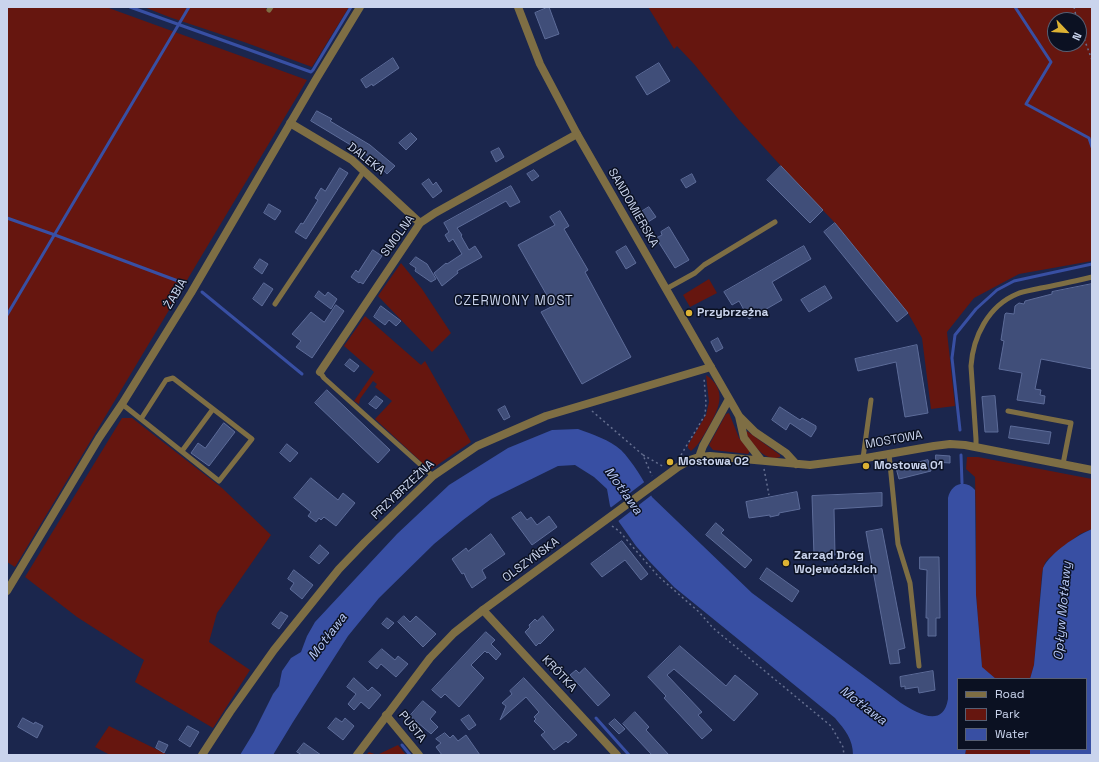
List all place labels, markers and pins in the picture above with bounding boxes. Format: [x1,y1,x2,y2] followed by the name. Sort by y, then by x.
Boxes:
[697,306,769,320] place label: Przybrzeżna
[684,308,694,318] marker: Przybrzeżna
[678,455,749,469] place label: Mostowa 02
[665,457,675,467] marker: Mostowa 02
[874,459,943,473] place label: Mostowa 01
[861,461,871,471] marker: Mostowa 01
[794,549,877,577] place label: Zarząd Dróg Wojewódzkich
[781,558,791,568] marker: Zarząd Dróg Wojewódzkich

